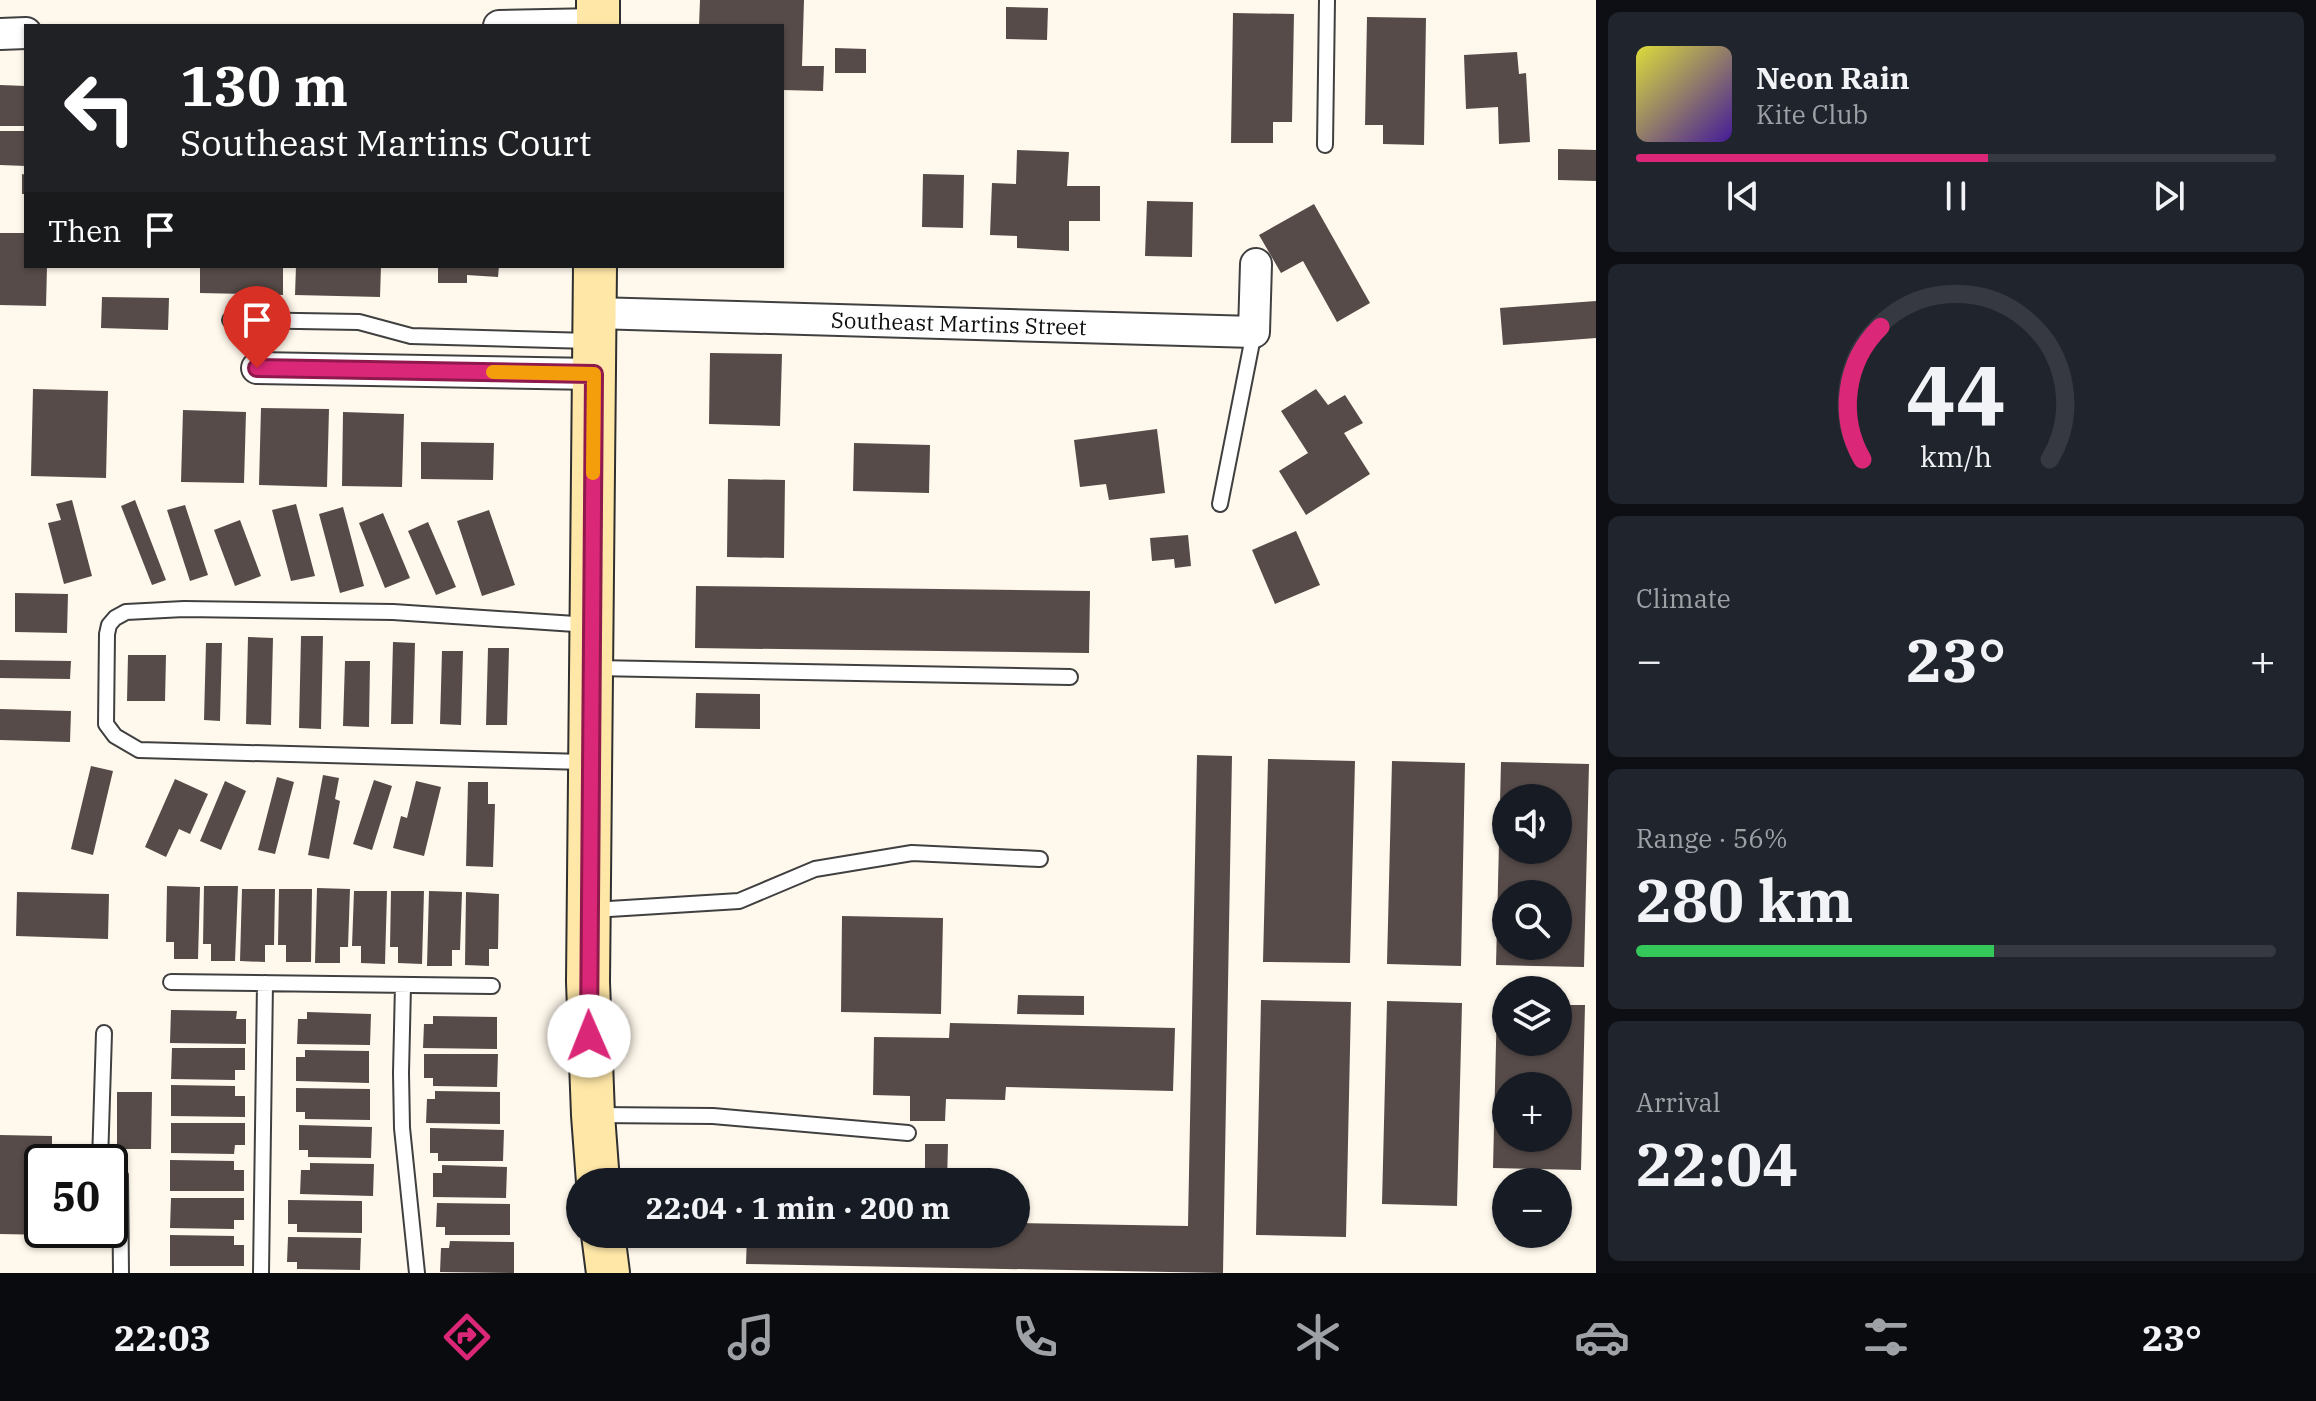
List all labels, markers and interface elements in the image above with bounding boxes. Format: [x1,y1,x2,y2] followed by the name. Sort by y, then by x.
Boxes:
[180,49,348,121] text: 130 m
[48,56,152,160] icon: left
[1756,58,1910,97] text: Neon Rain
[1756,97,1868,131] text: Kite Club
[180,119,592,166] text: Southeast Martins Court
[1721,174,1765,218] icon: previous
[1934,174,1978,218] icon: pause
[2147,174,2191,218] icon: next
[138,208,182,252] icon: arrive
[48,211,122,250] text: Then
[223,286,291,368] pin
[235,298,279,342] icon: arrive
[831,305,1087,341] street label: Southeast Martins Street
[1906,341,2006,449] text: 44
[1920,438,1992,475] text: km/h
[1636,581,1731,615] text: Climate
[1906,620,2006,699] text: 23°
[1636,631,1662,688] text: −
[2250,631,2276,688] text: +
[1492,784,1572,1248] map controls
[1492,784,1572,864] button: sound
[1636,821,1788,855] text: Range · 56%
[1636,860,1854,939] text: 280 km
[1492,880,1572,960] button: search
[1492,976,1572,1056] button: layers
[547,994,631,1078] position arrow
[1492,1072,1572,1152] button: +
[1636,1085,1721,1119] text: Arrival
[1636,1124,1798,1203] text: 22:04
[24,1144,128,1248] speed limit sign: 50
[1492,1168,1572,1248] button: −
[646,1188,950,1227] text: 22:04 · 1 min · 200 m
[439,1309,495,1365] icon: directions
[723,1309,779,1365] icon: music
[1007,1309,1063,1365] icon: phone
[1290,1309,1346,1365] icon: climate
[1574,1309,1630,1365] icon: car
[1858,1309,1914,1365] icon: filters
[114,1314,211,1361] text: 22:03
[2142,1314,2202,1361] text: 23°

